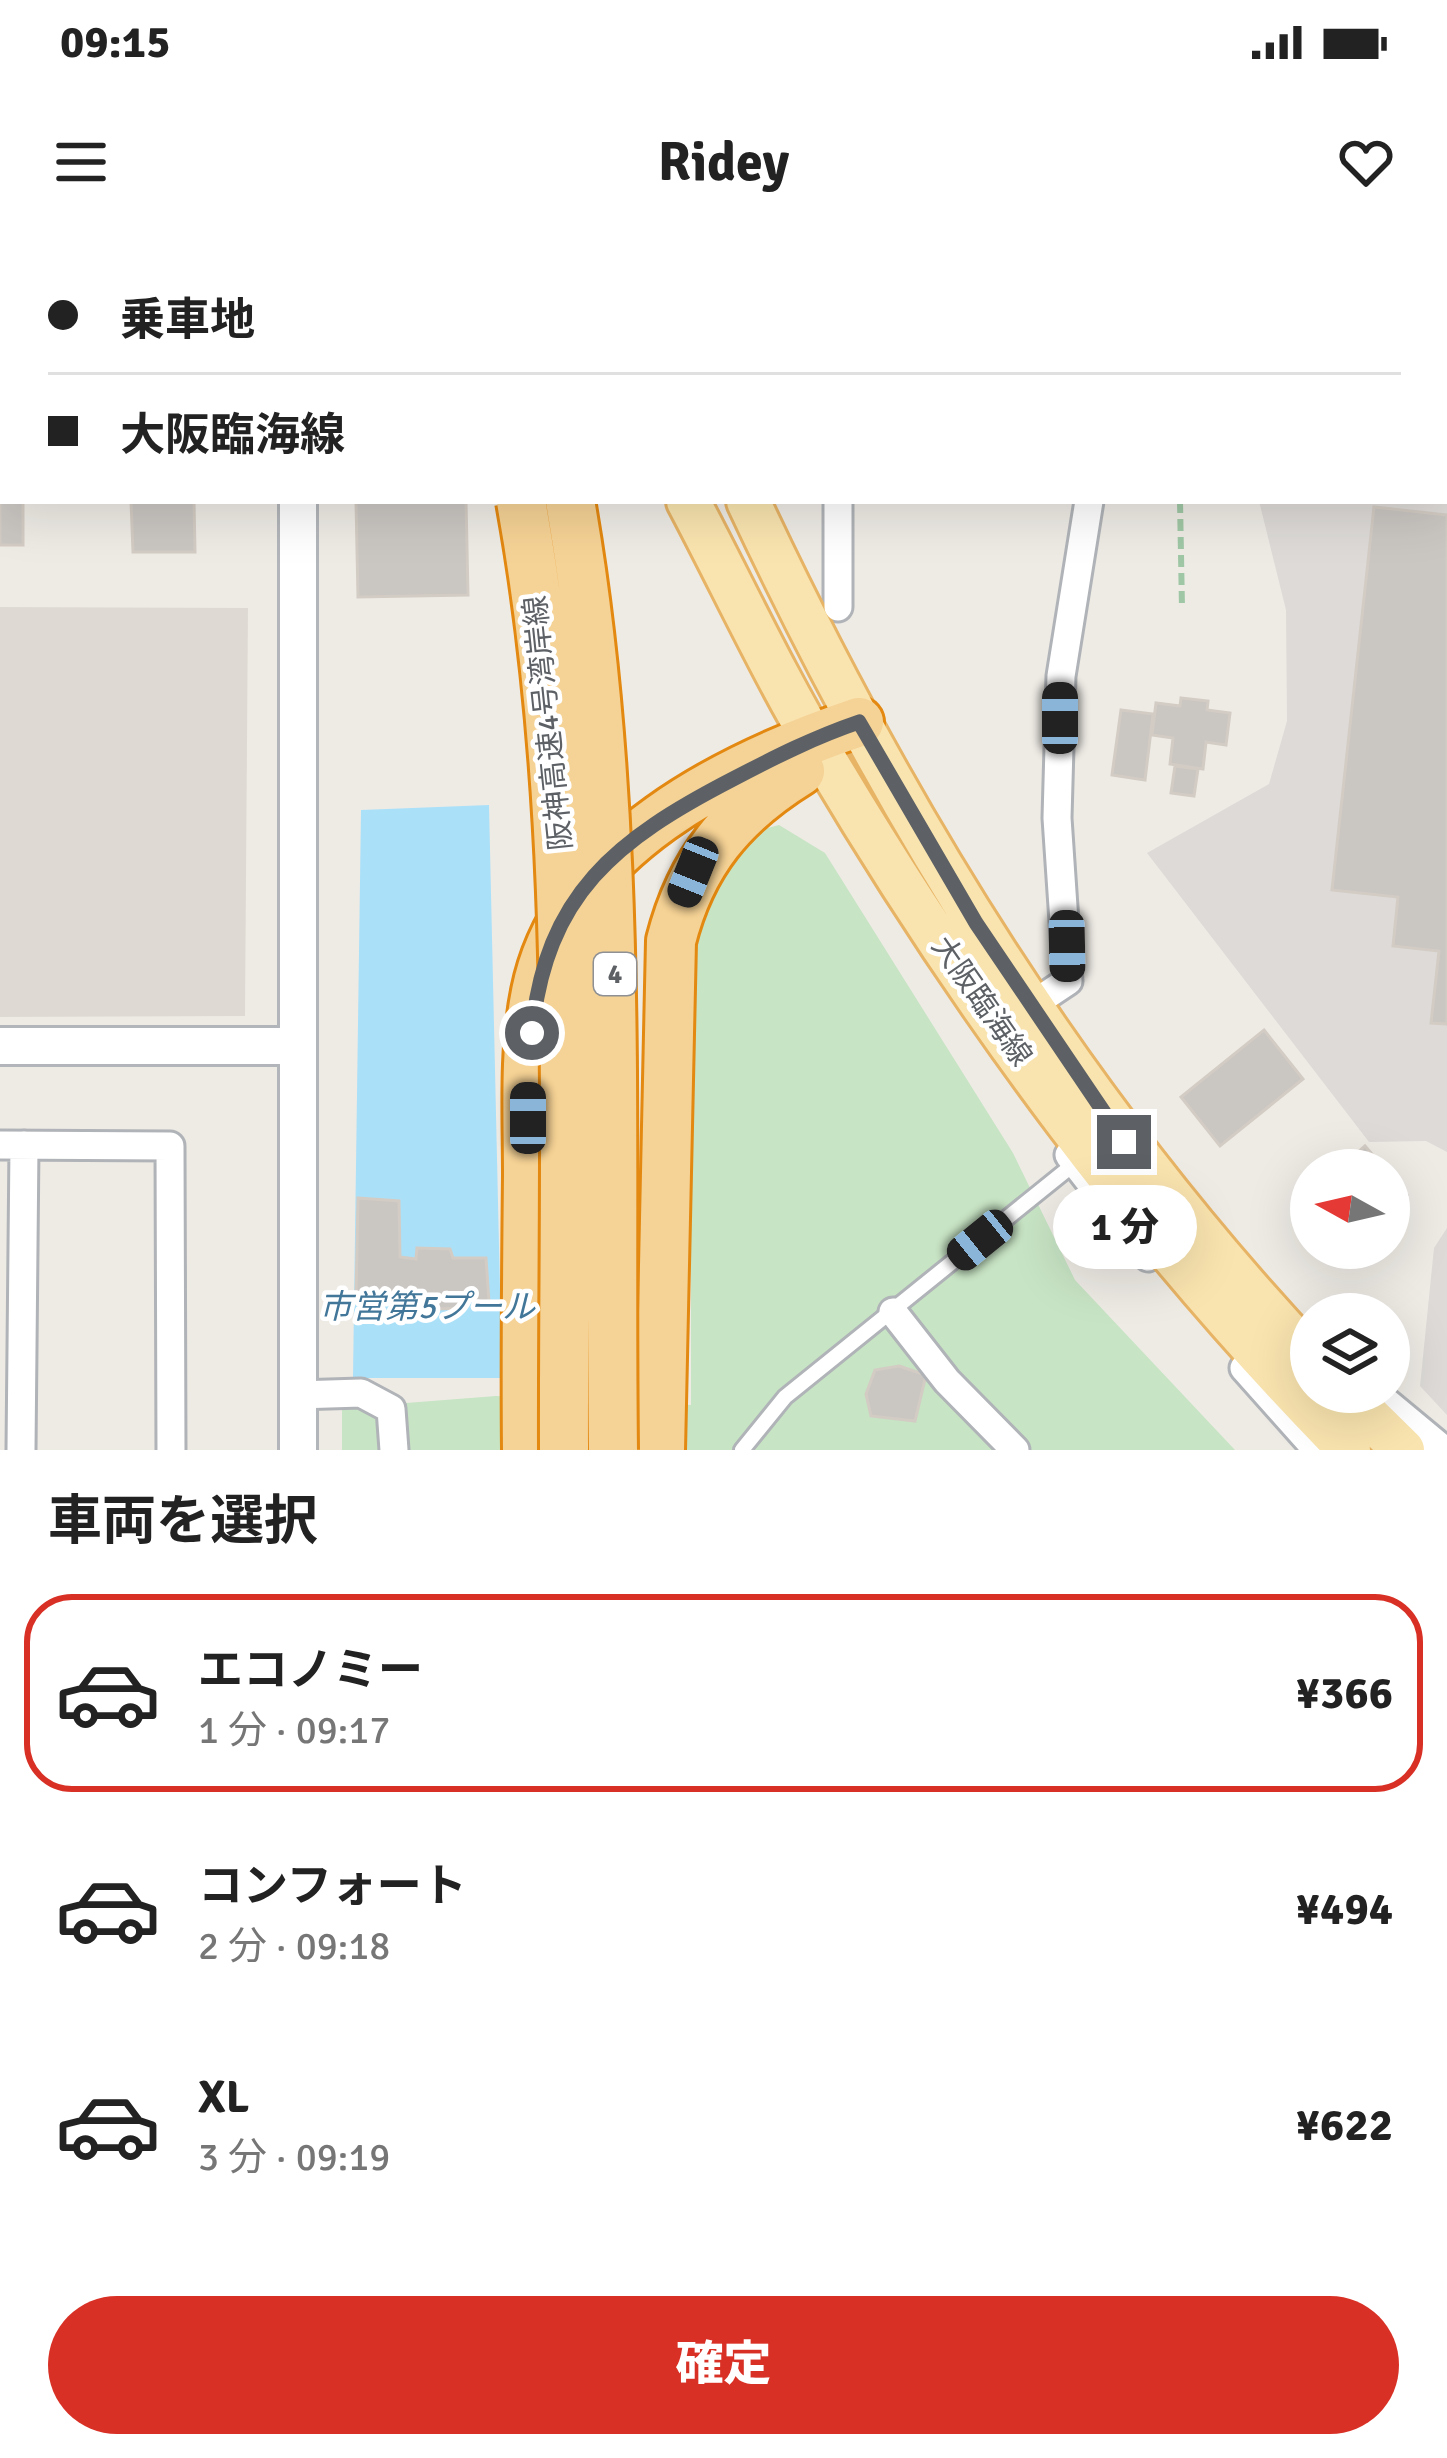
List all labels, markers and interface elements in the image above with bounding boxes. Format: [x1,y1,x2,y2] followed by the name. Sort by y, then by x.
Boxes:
[60,15,170,70] text: 09:15
[48,129,114,195] icon: menu
[658,129,789,196] text: Ridey
[1333,129,1399,195] icon: heart
[120,293,255,348] text: 乗車地
[120,408,345,463] text: 大阪臨海線
[517,594,580,852] street label: 阪神高速4号湾岸線
[1042,682,1078,754] car
[663,832,723,912] car
[1048,910,1086,982] car
[923,929,1040,1073] street label: 大阪臨海線
[594,953,636,995] road number: 4
[505,1006,559,1060] route start
[510,1082,546,1154] car
[1097,1115,1151,1169] route end
[1290,1149,1410,1269] north arrow
[1290,1149,1410,1413] map controls
[1052,1184,1196,1268] callout: 1 分
[941,1203,1019,1277] car
[1091,1203,1159,1251] text: 1 分
[319,1287,536,1328] water label: 市営第5プール
[1290,1293,1410,1413] button: layers
[48,1488,318,1555] text: 車両を選択
[54,1639,162,1747] icon: car
[198,1643,423,1698] text: エコノミー
[1296,1666,1393,1721] text: ¥366
[198,1706,390,1754] text: 1 分 · 09:17
[54,1855,162,1963] icon: car
[198,1859,467,1914] text: コンフォート
[1296,1882,1393,1937] text: ¥494
[198,1922,390,1970] text: 2 分 · 09:18
[198,2070,249,2125] text: XL
[54,2071,162,2179] icon: car
[1296,2098,1393,2153] text: ¥622
[198,2133,390,2181] text: 3 分 · 09:19
[48,2296,1399,2434] button: 確定

